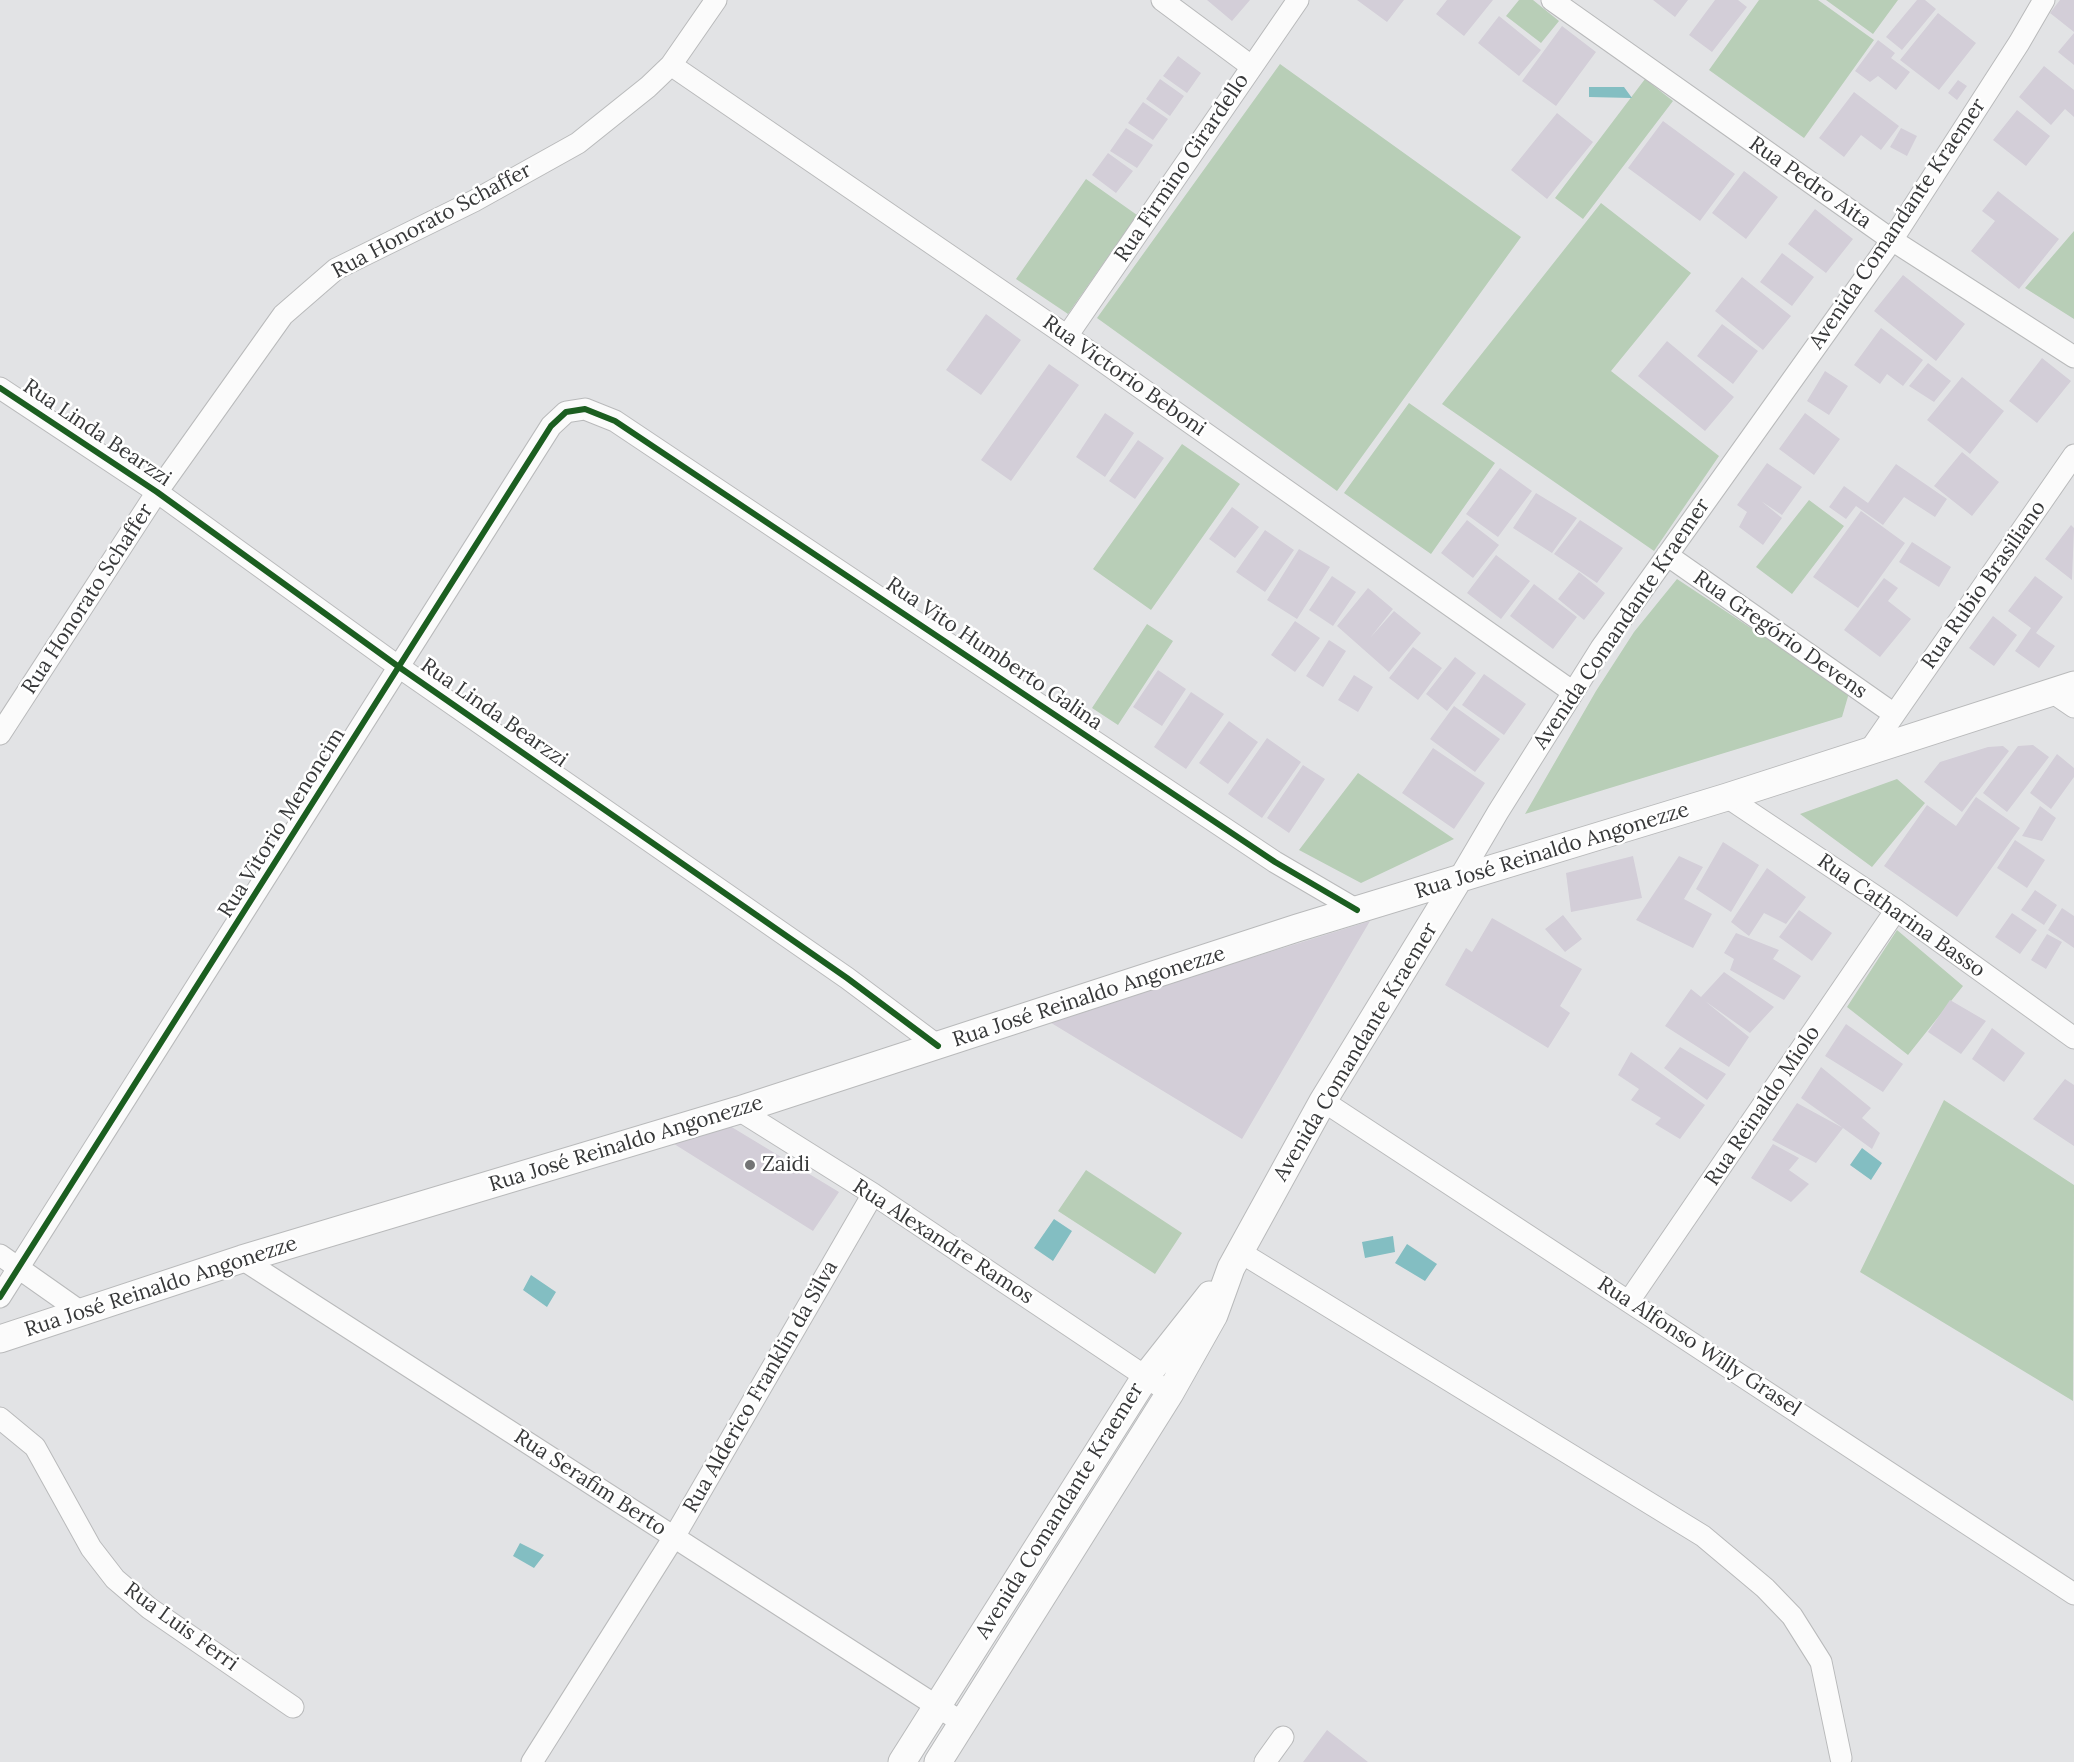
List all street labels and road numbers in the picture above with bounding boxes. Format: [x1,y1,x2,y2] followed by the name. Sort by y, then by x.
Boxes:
[1109,69,1255,267] street label: Rua Firmino Girardello
[1804,94,1992,354] street label: Avenida Comandante Kraemer
[1744,132,1876,234] street label: Rua Pedro Aita
[328,158,536,284] street label: Rua Honorato Schaffer
[1038,310,1210,442] street label: Rua Victorio Beboni
[18,374,176,492] street label: Rua Linda Bearzzi
[1528,494,1716,754] street label: Avenida Comandante Kraemer
[1916,496,2052,674] street label: Rua Rubio Brasiliano
[17,499,159,699] street label: Rua Honorato Schaffer
[1688,566,1872,704] street label: Rua Gregório Devens
[881,572,1107,736] street label: Rua Vito Humberto Galina
[416,653,572,773] street label: Rua Linda Bearzzi
[213,723,351,923] street label: Rua Vitorio Menoncim
[1412,797,1692,905] street label: Rua José Reinaldo Angonezze
[1812,849,1990,983] street label: Rua Catharina Basso
[1269,918,1443,1186] street label: Avenida Comandante Kraemer
[950,941,1228,1053] street label: Rua José Reinaldo Angonezze
[1700,1021,1826,1191] street label: Rua Reinaldo Miolo
[486,1090,766,1198] street label: Rua José Reinaldo Angonezze
[848,1174,1038,1310] street label: Rua Alexandre Ramos
[22,1231,300,1343] street label: Rua José Reinaldo Angonezze
[678,1256,844,1518] street label: Rua Alderico Franklin da Silva
[1593,1272,1805,1422] street label: Rua Alfonso Willy Grasel
[971,1378,1149,1644] street label: Avenida Comandante Kraemer
[509,1424,671,1542] street label: Rua Serafim Berto
[119,1577,243,1677] street label: Rua Luis Ferri

